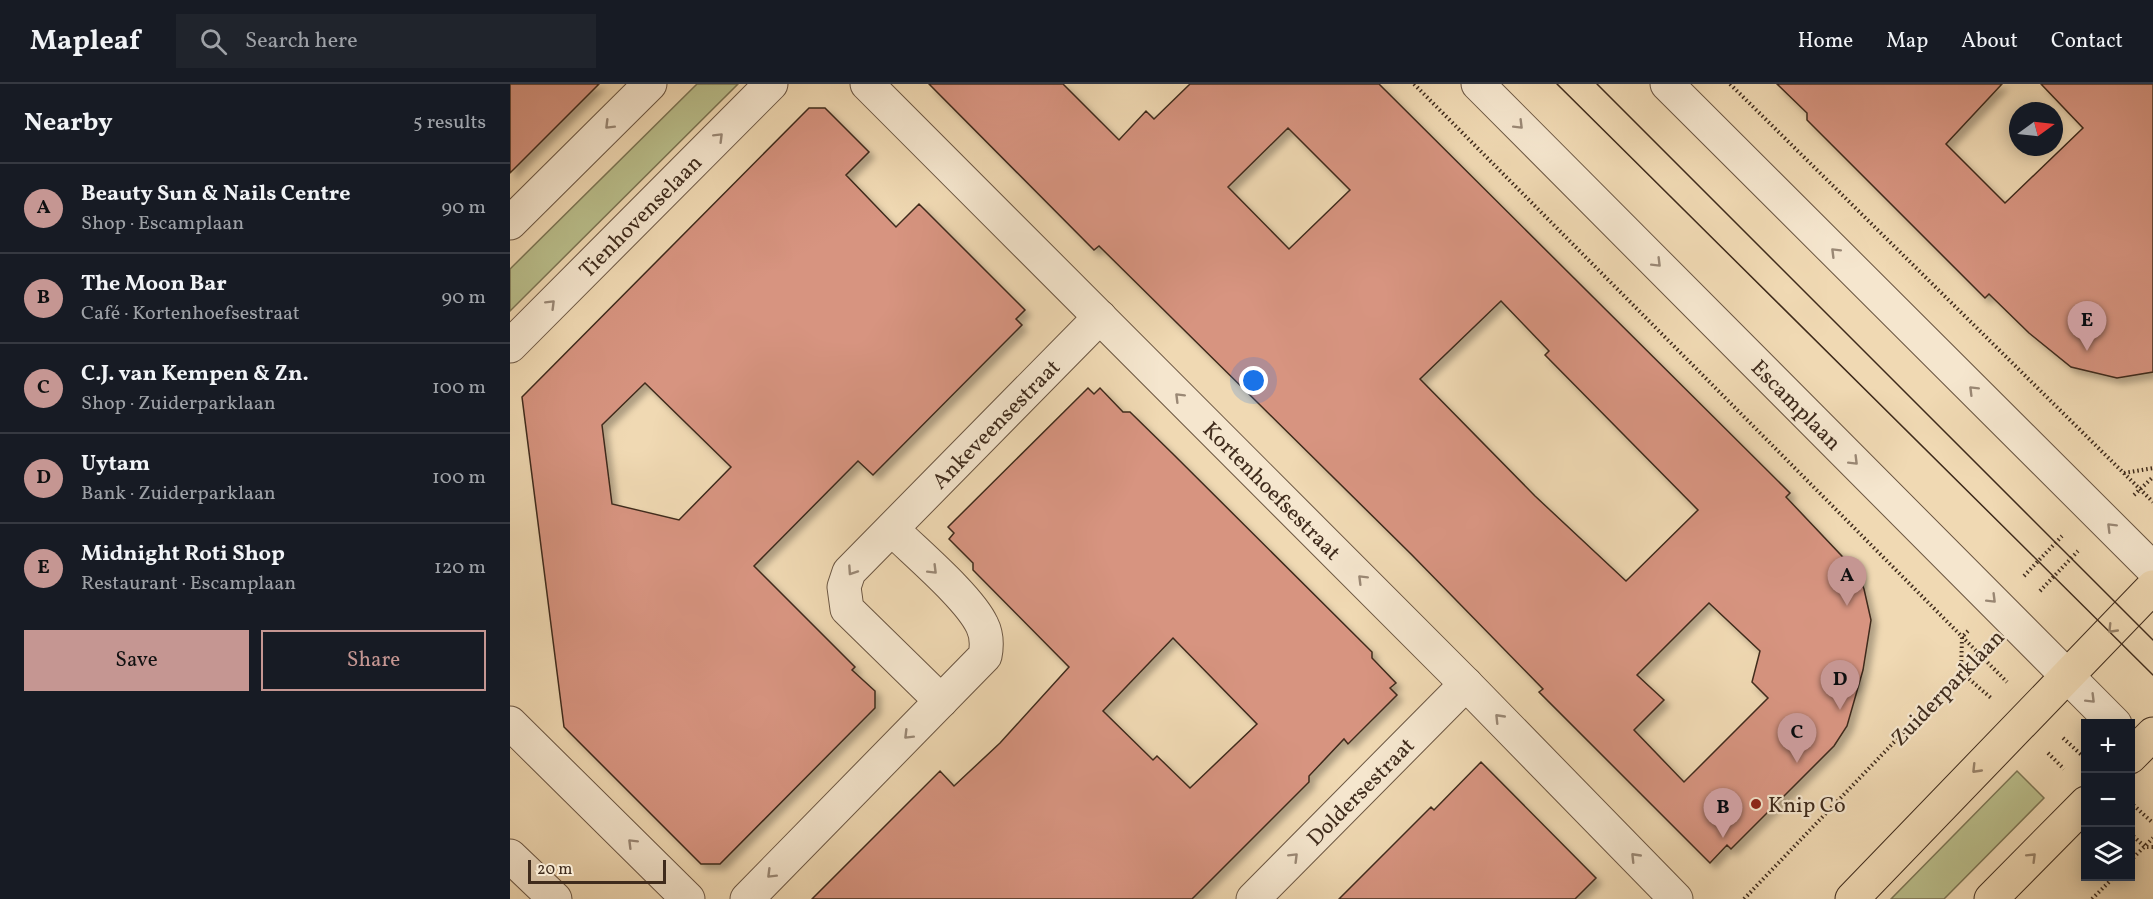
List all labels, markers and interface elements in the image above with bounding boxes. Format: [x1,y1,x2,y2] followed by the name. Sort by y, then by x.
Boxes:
[176,14,596,68] search box
[30,22,140,61] text: Mapleaf
[197,25,230,58] icon: search
[245,26,358,57] text: Search here
[1798,27,1853,56] text: Home
[1886,27,1928,56] text: Map
[1961,27,2018,56] text: About
[2051,27,2123,56] text: Contact
[2009,102,2063,156] north arrow
[24,105,113,141] text: Nearby
[413,109,486,137] text: 5 results
[605,118,616,129] one-way arrow
[1512,118,1523,129] one-way arrow
[711,133,722,144] one-way arrow
[573,149,710,286] street label: Tienhovenselaan
[81,179,351,210] text: Beauty Sun & Nails Centre
[36,194,51,222] text: A
[442,194,486,222] text: 90 m
[81,210,244,238] text: Shop · Escamplaan
[1832,248,1842,259] one-way arrow
[1650,256,1661,267] one-way arrow
[81,269,227,300] text: The Moon Bar
[37,284,50,312] text: B
[442,284,486,312] text: 90 m
[81,300,300,328] text: Café · Kortenhoefsestraat
[544,301,555,312] one-way arrow
[2068,302,2106,351] pin: E
[926,353,1068,497] street label: Ankeveensestraat
[1743,354,1847,459] street label: Escamplaan
[81,359,309,390] text: C.J. van Kempen & Zn.
[1239,366,1268,395] your location
[37,374,50,402] text: C
[432,374,486,402] text: 100 m
[1970,386,1981,397] one-way arrow
[81,390,276,418] text: Shop · Zuiderparklaan
[1176,393,1186,404] one-way arrow
[1195,416,1347,568] street label: Kortenhoefsestraat
[81,449,150,480] text: Uytam
[1848,454,1858,465] one-way arrow
[36,464,51,492] text: D
[432,464,486,492] text: 100 m
[81,480,276,508] text: Bank · Zuiderparklaan
[2108,524,2119,535] one-way arrow
[81,539,285,570] text: Midnight Roti Shop
[37,554,50,582] text: E
[434,554,486,582] text: 120 m
[1828,556,1866,606] pin: A
[927,563,937,574] one-way arrow
[848,565,859,576] one-way arrow
[81,570,296,598] text: Restaurant · Escamplaan
[1358,576,1369,587] one-way arrow
[1984,592,1995,603] one-way arrow
[2108,621,2119,632] one-way arrow
[1885,624,2013,754] street label: Zuiderparklaan
[24,630,249,691] button: Save
[261,630,486,691] button: Share
[1820,660,1860,710] pin: D
[2084,693,2095,703] one-way arrow
[1496,714,1507,725] one-way arrow
[1778,714,1816,763] pin: C
[2081,719,2135,881] map controls
[2081,719,2135,773] button: +
[904,728,915,738] one-way arrow
[1301,731,1423,854] street label: Doldersestraat
[1972,762,1983,772] one-way arrow
[2081,773,2135,827] button: −
[1704,788,1742,838] pin: B
[1768,791,1846,822] place label: Knip Co
[1749,797,1763,811] marker: Knip Co
[2081,827,2135,881] button: layers
[628,839,638,850] one-way arrow
[1287,854,1298,865] one-way arrow
[1632,854,1643,865] one-way arrow
[2024,854,2035,865] one-way arrow
[528,857,666,884] scale bar
[537,859,572,881] text: 20 m
[768,866,779,877] one-way arrow

